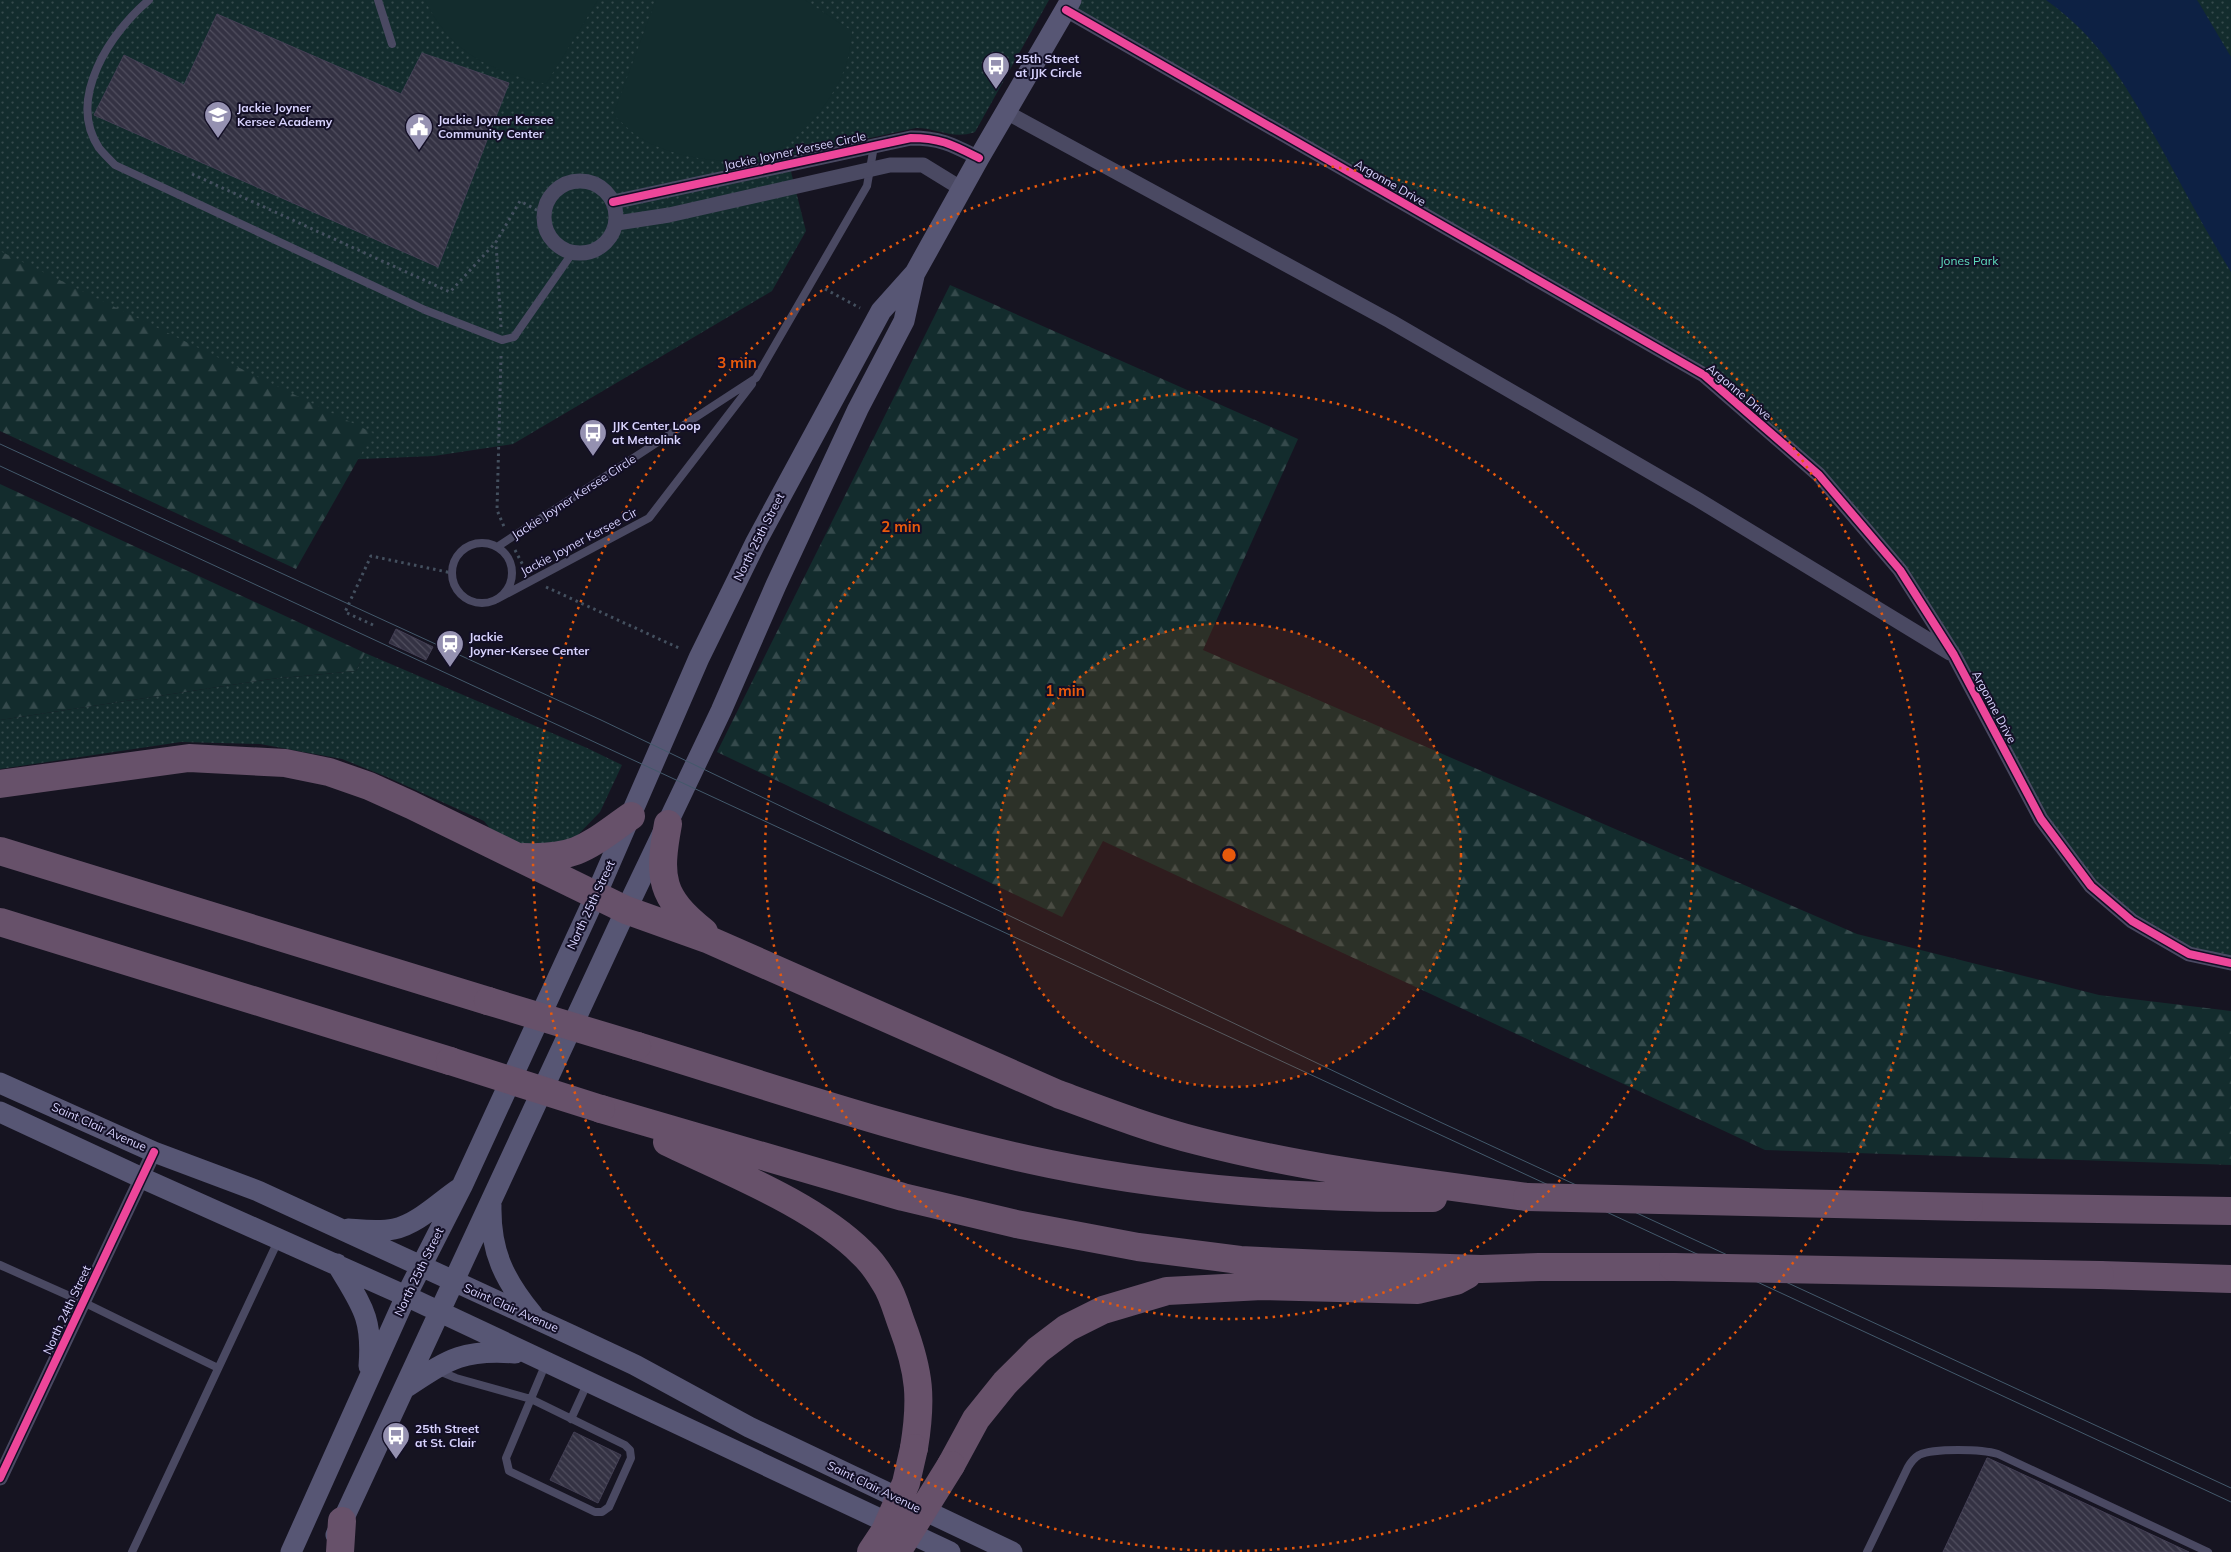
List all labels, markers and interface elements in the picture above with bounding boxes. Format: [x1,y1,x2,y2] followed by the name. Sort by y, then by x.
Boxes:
[981,51,1011,90] bus stop icon: 25th Street at JJK Circle
[1015,51,1082,80] place label: 25th Street at JJK Circle
[203,100,233,139] school or university icon: Jackie Joyner Kersee Academy
[237,100,333,129] place label: Jackie Joyner Kersee Academy
[404,112,434,151] public building icon: Jackie Joyner Kersee Community Center
[438,112,554,141] place label: Jackie Joyner Kersee Community Center
[722,128,867,173] street label: Jackie Joyner Kersee Circle
[1352,156,1429,209] street label: Argonne Drive
[1940,253,1999,268] park label: Jones Park
[717,353,757,372] text: 3 min
[1704,360,1775,423] street label: Argonne Drive
[578,418,608,457] bus stop icon: JJK Center Loop at Metrolink
[612,418,701,447] place label: JJK Center Loop at Metrolink
[509,451,639,543] street label: Jackie Joyner Kersee Circle
[730,490,787,583] street label: North 25th Street
[518,505,640,579] street label: Jackie Joyner Kersee Cir
[881,517,921,536] text: 2 min
[435,629,465,668] station icon: Jackie Joyner-Kersee Center
[469,629,590,658] place label: Jackie Joyner-Kersee Center
[1969,668,2020,746] street label: Argonne Drive
[1045,681,1085,700] text: 1 min
[1220,846,1238,864] centre of rings
[563,858,618,952] street label: North 25th Street
[49,1099,149,1154] street label: Saint Clair Avenue
[391,1225,447,1319] street label: North 25th Street
[39,1263,94,1357] street label: North 24th Street
[461,1280,561,1335] street label: Saint Clair Avenue
[381,1421,411,1460] bus stop icon: 25th Street at St. Clair
[415,1421,479,1450] place label: 25th Street at St. Clair
[825,1457,923,1516] street label: Saint Clair Avenue

